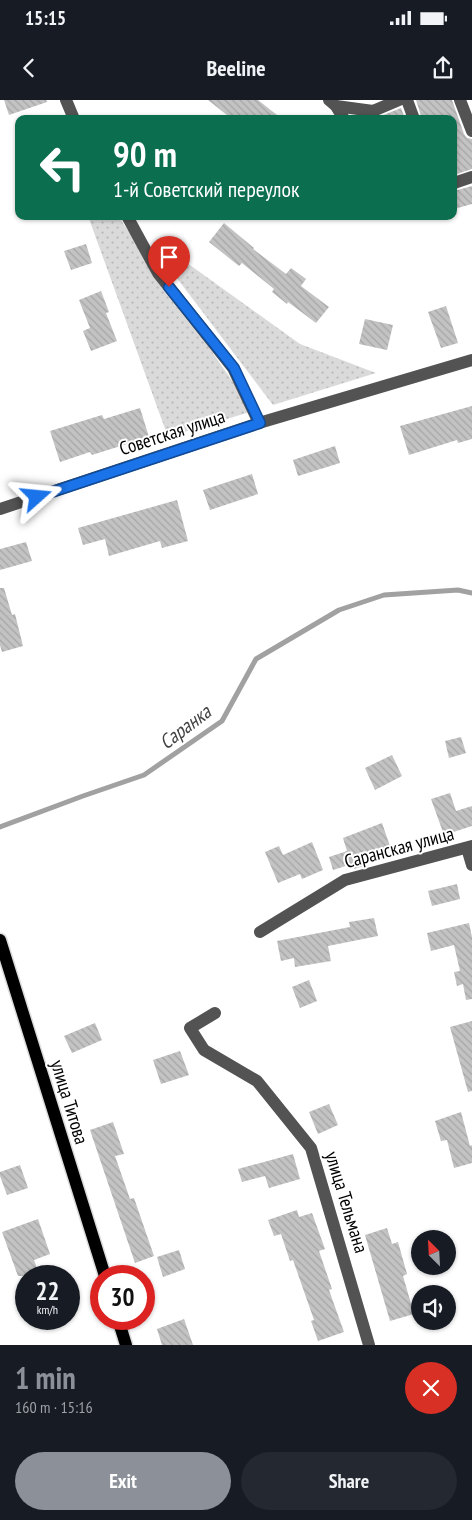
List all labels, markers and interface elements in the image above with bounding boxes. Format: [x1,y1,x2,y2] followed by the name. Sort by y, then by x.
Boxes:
[25,6,66,30] text: 15:15
[15,54,43,82] icon: back
[206,54,266,82] text: Beeline
[429,54,457,82] icon: share
[113,131,177,177] text: 90 m
[30,135,95,200] icon: left
[113,175,300,203] text: 1-й Советский переулок
[148,236,190,287] pin
[155,243,183,271] icon: arrive
[116,404,228,460] street label: Советская улица
[10,470,62,522] position arrow
[154,698,217,755] water label: Саранка
[342,821,456,873] street label: Саранская улица
[46,1057,94,1147] street label: улица Титова
[320,1148,374,1256] street label: улица Тельмана
[411,1230,456,1275] north arrow
[411,1230,456,1330] map controls
[90,1265,155,1330] speed limit sign: 30
[36,1275,59,1307] text: 22
[411,1285,456,1330] button: sound
[37,1302,58,1317] text: km/h
[15,1358,76,1397] text: 1 min
[405,1362,457,1414] button: close
[15,1397,93,1417] text: 160 m · 15:16
[15,1452,231,1510] button: Exit
[241,1452,457,1510] button: Share

